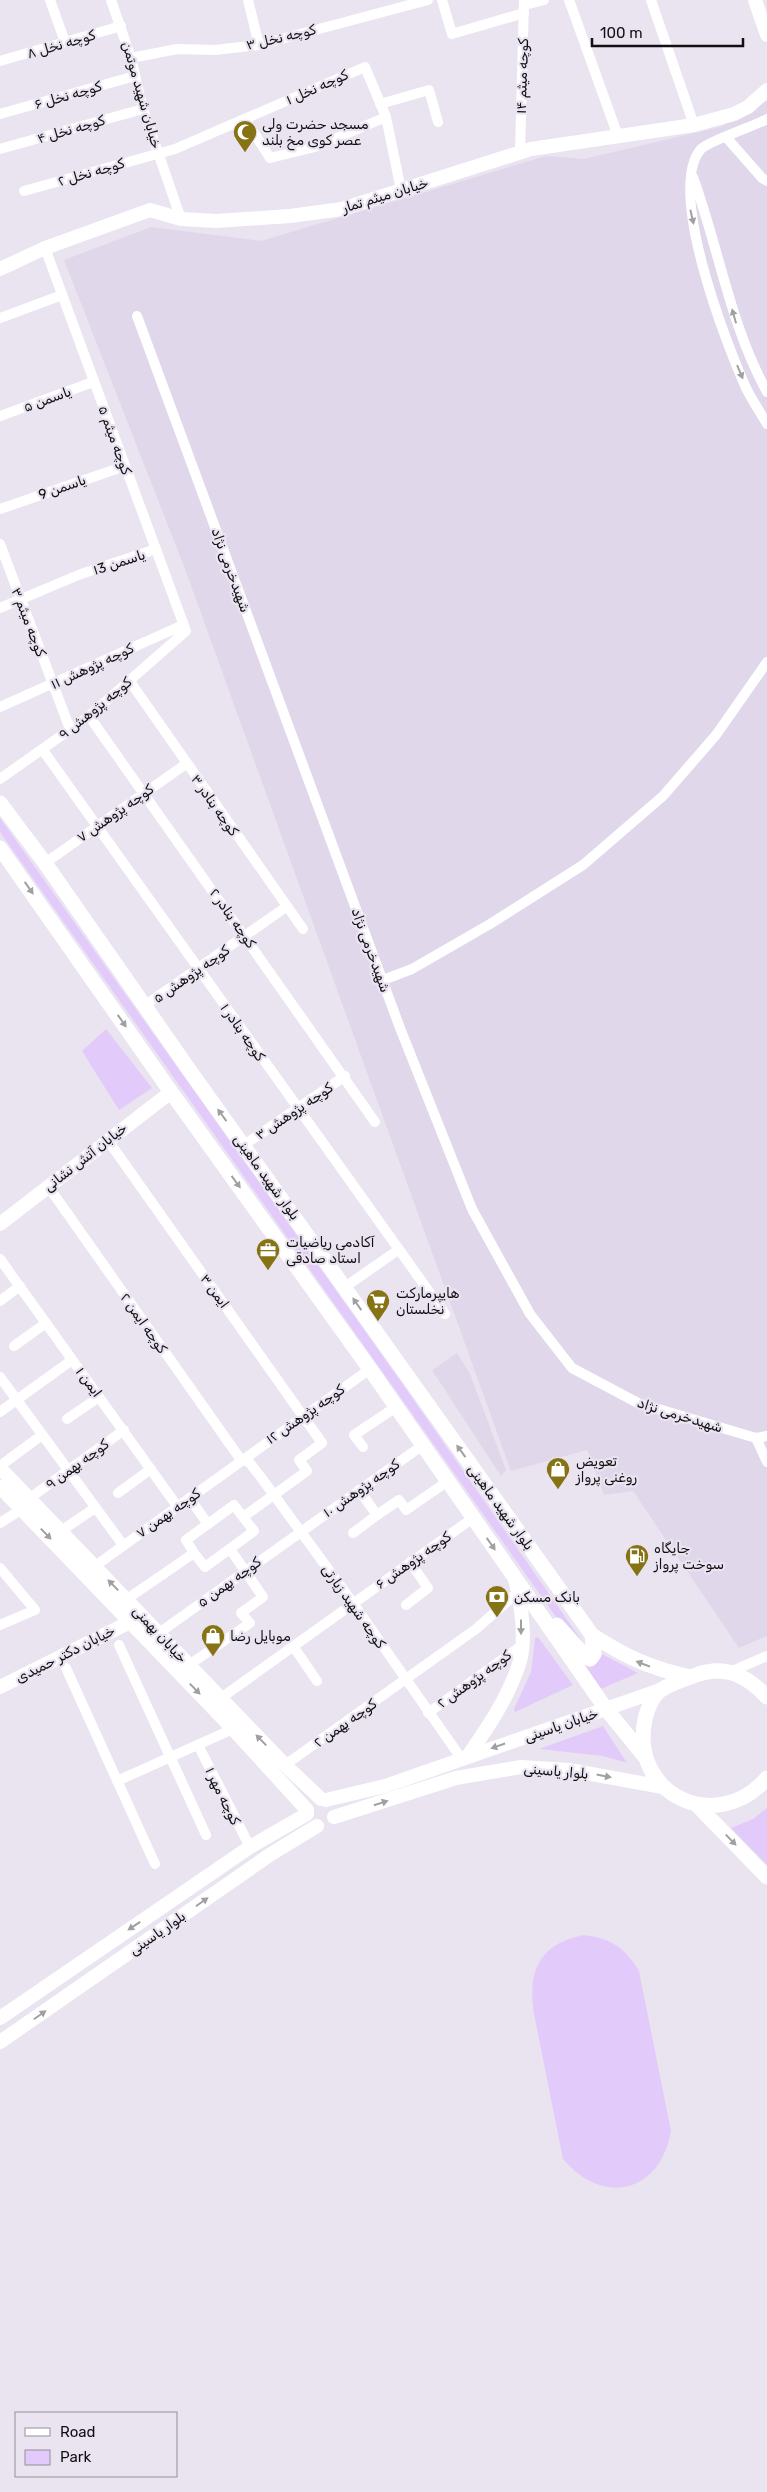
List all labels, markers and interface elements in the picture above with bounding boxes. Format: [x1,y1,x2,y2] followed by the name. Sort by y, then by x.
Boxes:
[592,15,743,47] scale bar
[245,21,318,54] street label: کوچه نخل ۳
[600,24,642,42] text: 100 m
[25,26,98,62] street label: کوچه نخل ۸
[513,37,532,114] street label: کوچه میثم ۱۴
[118,40,165,151] street label: خیابان شهید موتمن
[284,66,351,109] street label: کوچه نخل ۱
[32,78,104,113] street label: کوچه نخل ۶
[35,112,108,147] street label: کوچه نخل ۴
[262,116,369,151] place label: مسجد حضرت ولی عصر کوی مخ بلند
[232,119,258,153] mosque icon: مسجد حضرت ولی عصر کوی مخ بلند
[56,155,127,190] street label: کوچه نخل ۲
[339,174,431,217] street label: خیابان میثم تمار
[688,210,696,225] one-way arrow
[730,308,738,323] one-way arrow
[736,365,744,380] one-way arrow
[21,383,74,416] street label: یاسمن ۵
[94,403,135,478] street label: کوچه میثم ۵
[36,471,88,503] street label: یاسمن 9
[207,526,254,615] street label: شهیدخرمی نژاد
[91,546,147,579] street label: یاسمن ۱3
[8,585,50,660] street label: کوچه میثم ۳
[48,640,137,694] street label: کوچه پژوهش ۱۱
[55,673,136,744] street label: کوچه پژوهش ۹
[187,771,242,840] street label: کوچه بنادر ۳
[74,780,158,847] street label: کوچه پژوهش ۷
[24,881,34,894] one-way arrow
[206,885,260,952] street label: کوچه بنادر ۲
[347,906,394,995] street label: شهیدخرمی نژاد
[150,941,234,1008] street label: کوچه پژوهش ۵
[217,1000,269,1065] street label: کوچه بنادر ۱
[117,1014,127,1028] one-way arrow
[252,1079,337,1144] street label: کوچه پژوهش ۳
[217,1108,227,1122] one-way arrow
[40,1119,131,1195] street label: خیابان آتش نشانی
[230,1131,303,1223] street label: بلوار شهید ماهینی
[231,1175,241,1189] one-way arrow
[286,1234,375,1267] place label: آکادمی ریاضیات استاد صادقی
[255,1237,281,1271] office icon: آکادمی ریاضیات استاد صادقی
[196,1271,233,1312] street label: ایمن ۳
[396,1285,460,1318] place label: هایپرمارکت نخلستان
[365,1288,391,1322] supermarket icon: هایپرمارکت نخلستان
[117,1290,171,1357] street label: کوچه ایمن ۲
[352,1297,362,1311] one-way arrow
[72,1364,105,1401] street label: ایمن ۱
[263,1381,349,1449] street label: کوچه پژوهش ۱۲
[635,1394,725,1437] street label: شهیدخرمی نژاد
[42,1435,113,1493] street label: کوچه بهمن ۹
[456,1444,466,1458] one-way arrow
[575,1453,637,1487] place label: تعویض روغنی پرواز
[320,1455,404,1522] street label: کوچه پژوهش ۱۰
[545,1456,571,1490] shop icon: تعویض روغنی پرواز
[464,1461,537,1553] street label: بلوار شهید ماهینی
[133,1485,204,1542] street label: کوچه بهمن ۷
[40,1528,52,1540] one-way arrow
[372,1528,455,1594] street label: کوچه پژوهش ۶
[486,1537,496,1550] one-way arrow
[653,1540,724,1574] place label: جایگاه سوخت پرواز
[624,1543,650,1577] fuel station icon: جایگاه سوخت پرواز
[194,1553,265,1611] street label: کوچه بهمن ۵
[318,1561,389,1652] street label: کوچه شهید زیارتی
[107,1579,119,1591] one-way arrow
[484,1584,510,1618] bank icon: بانک مسکن
[514,1589,580,1606] place label: بانک مسکن
[129,1602,190,1667] street label: خیابان بهمنی
[517,1619,525,1635] one-way arrow
[13,1622,118,1687] street label: خیابان دکتر حمیدی
[200,1623,226,1657] shop icon: موبایل رضا
[230,1628,291,1645] place label: موبایل رضا
[434,1646,516,1713] street label: کوچه پژوهش ۲
[635,1660,650,1668] one-way arrow
[189,1683,201,1695] one-way arrow
[311,1695,380,1751] street label: کوچه بهمن ۲
[522,1705,601,1746] street label: خیابان یاسینی
[255,1735,267,1747] one-way arrow
[490,1742,505,1750] one-way arrow
[523,1760,589,1783] street label: بلوار یاسینی
[201,1765,244,1828] street label: کوچه مهر ۱
[597,1773,613,1781] one-way arrow
[374,1798,389,1806] one-way arrow
[725,1834,737,1846] one-way arrow
[195,1897,209,1907] one-way arrow
[126,1908,189,1959] street label: بلوار یاسینی
[127,1921,141,1931] one-way arrow
[33,2010,47,2020] one-way arrow
[15,2412,178,2477] legend
[60,2423,96,2441] text: Road
[60,2448,91,2466] text: Park

